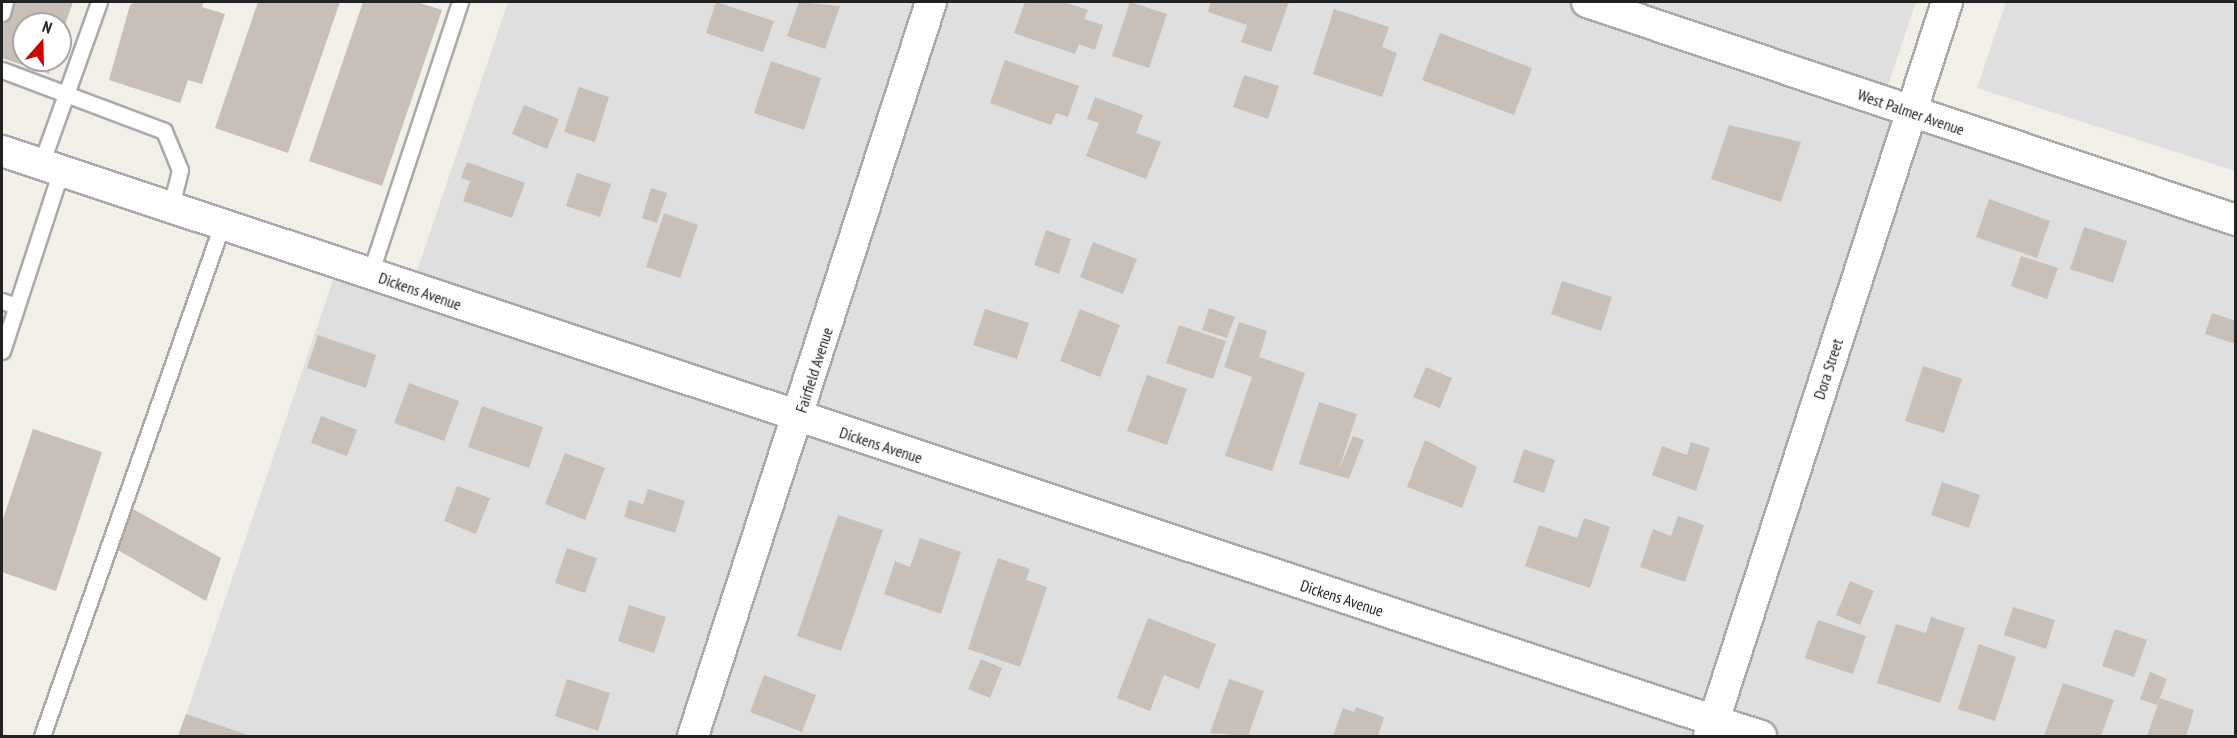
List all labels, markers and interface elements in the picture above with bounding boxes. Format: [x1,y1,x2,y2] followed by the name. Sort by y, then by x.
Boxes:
[12,12,72,72] north arrow
[40,16,55,38] text: N
[1855,85,1967,139] street label: West Palmer Avenue
[376,268,464,314] street label: Dickens Avenue
[791,325,837,415] street label: Fairfield Avenue
[1809,336,1847,402] street label: Dora Street
[837,423,925,467] street label: Dickens Avenue
[1298,576,1386,620] street label: Dickens Avenue

